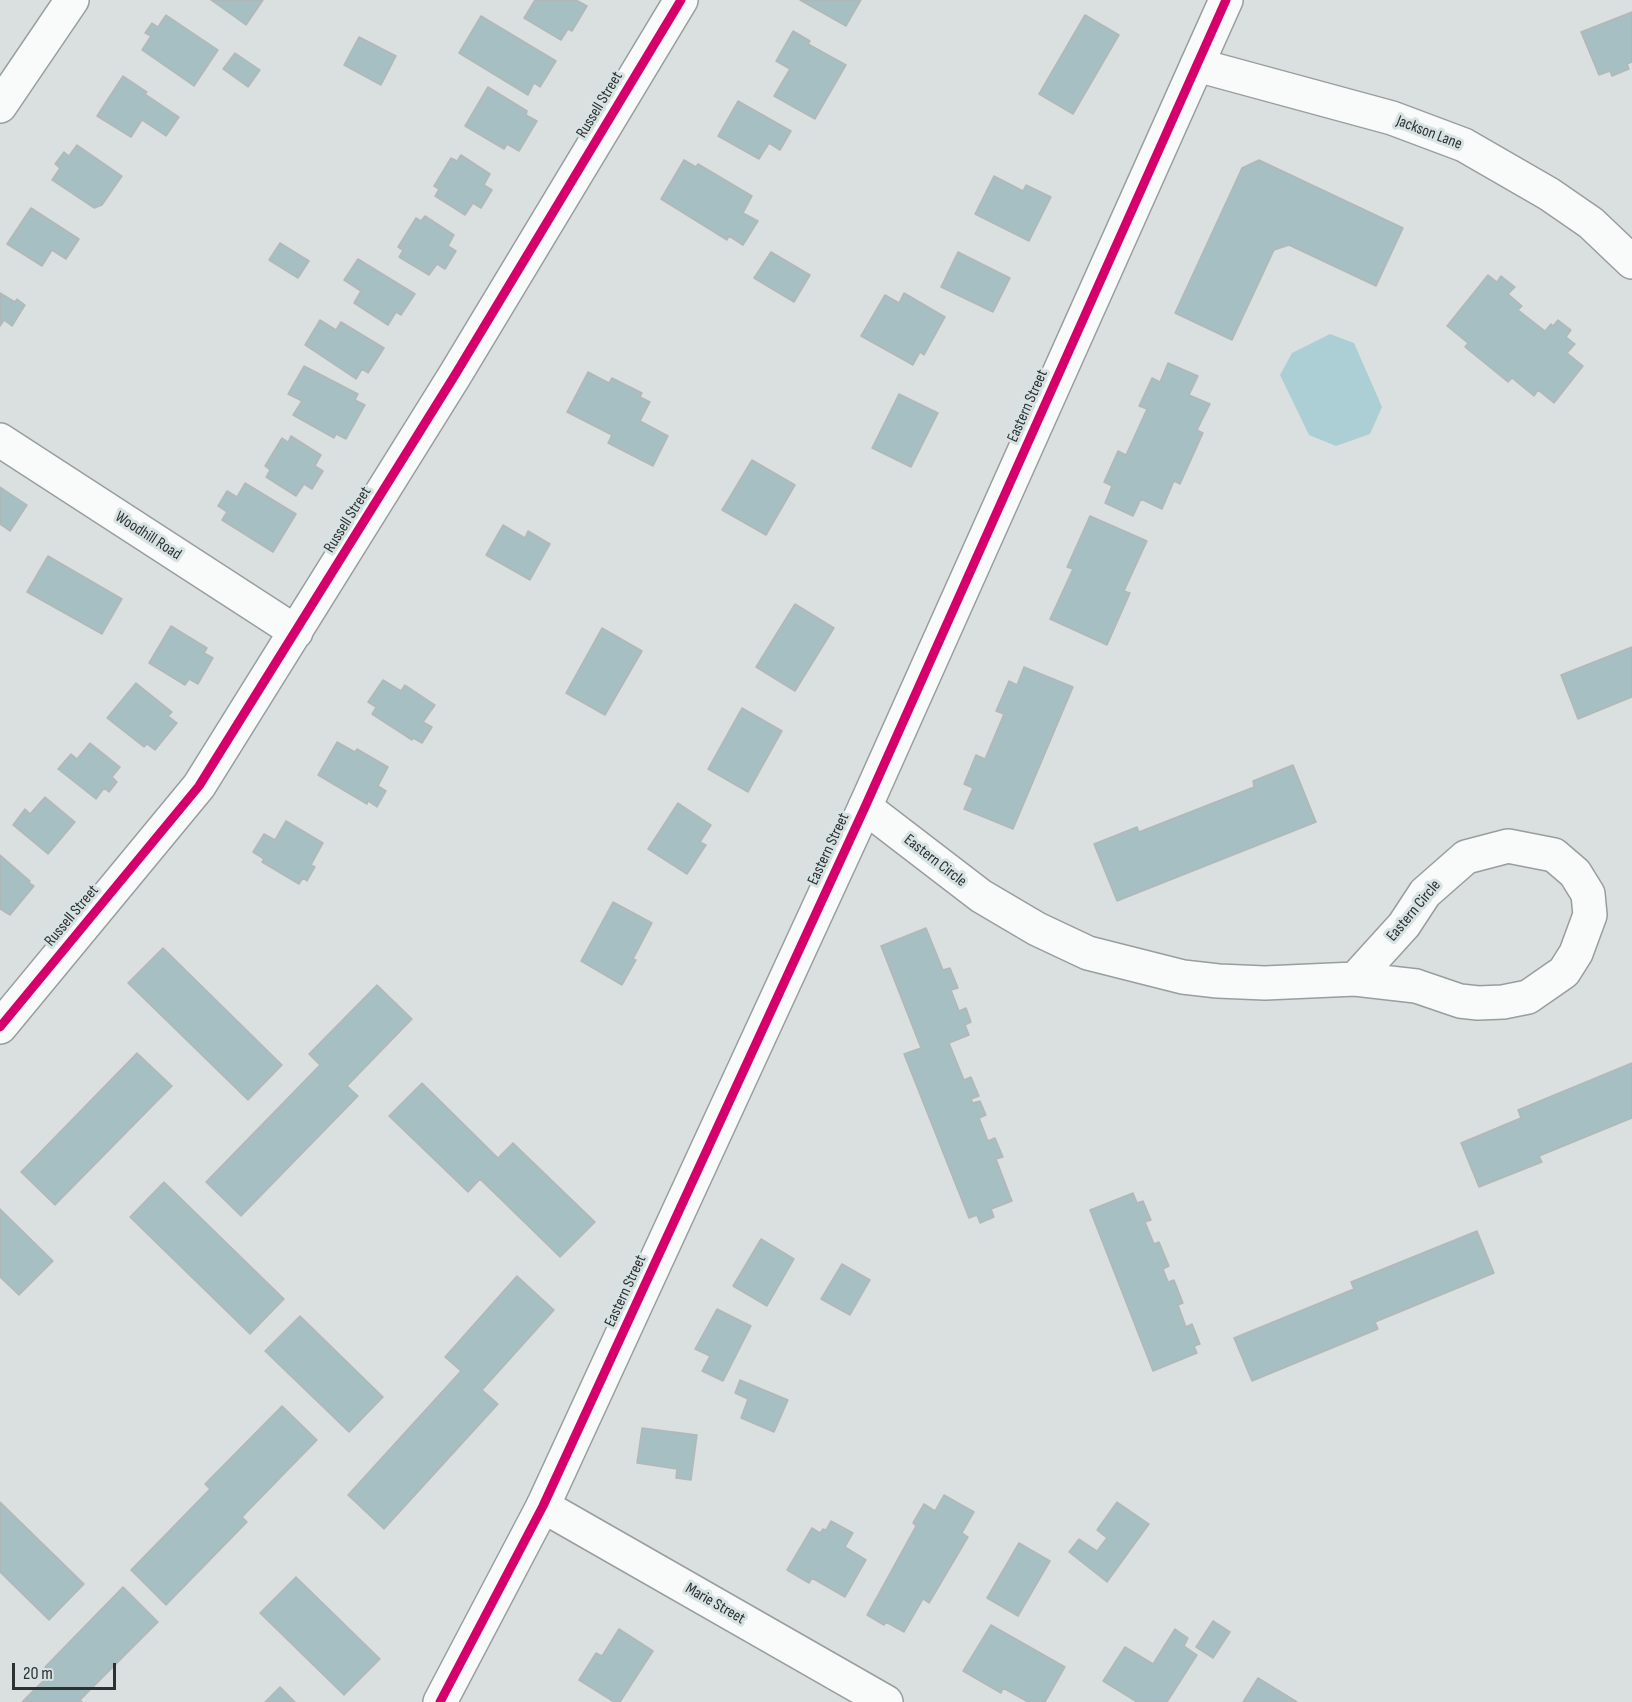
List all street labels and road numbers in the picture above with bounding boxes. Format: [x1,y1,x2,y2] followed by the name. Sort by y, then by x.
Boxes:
[573,68,627,142] street label: Russell Street
[1393,112,1465,154] street label: Jackson Lane
[1004,367,1052,445] street label: Eastern Street
[320,484,376,556] street label: Russell Street
[111,508,185,564] street label: Woodhill Road
[804,810,854,888] street label: Eastern Street
[900,831,970,891] street label: Eastern Circle
[1383,876,1445,946] street label: Eastern Circle
[41,881,103,951] street label: Russell Street
[601,1252,651,1330] street label: Eastern Street
[682,1579,748,1629] street label: Marie Street

